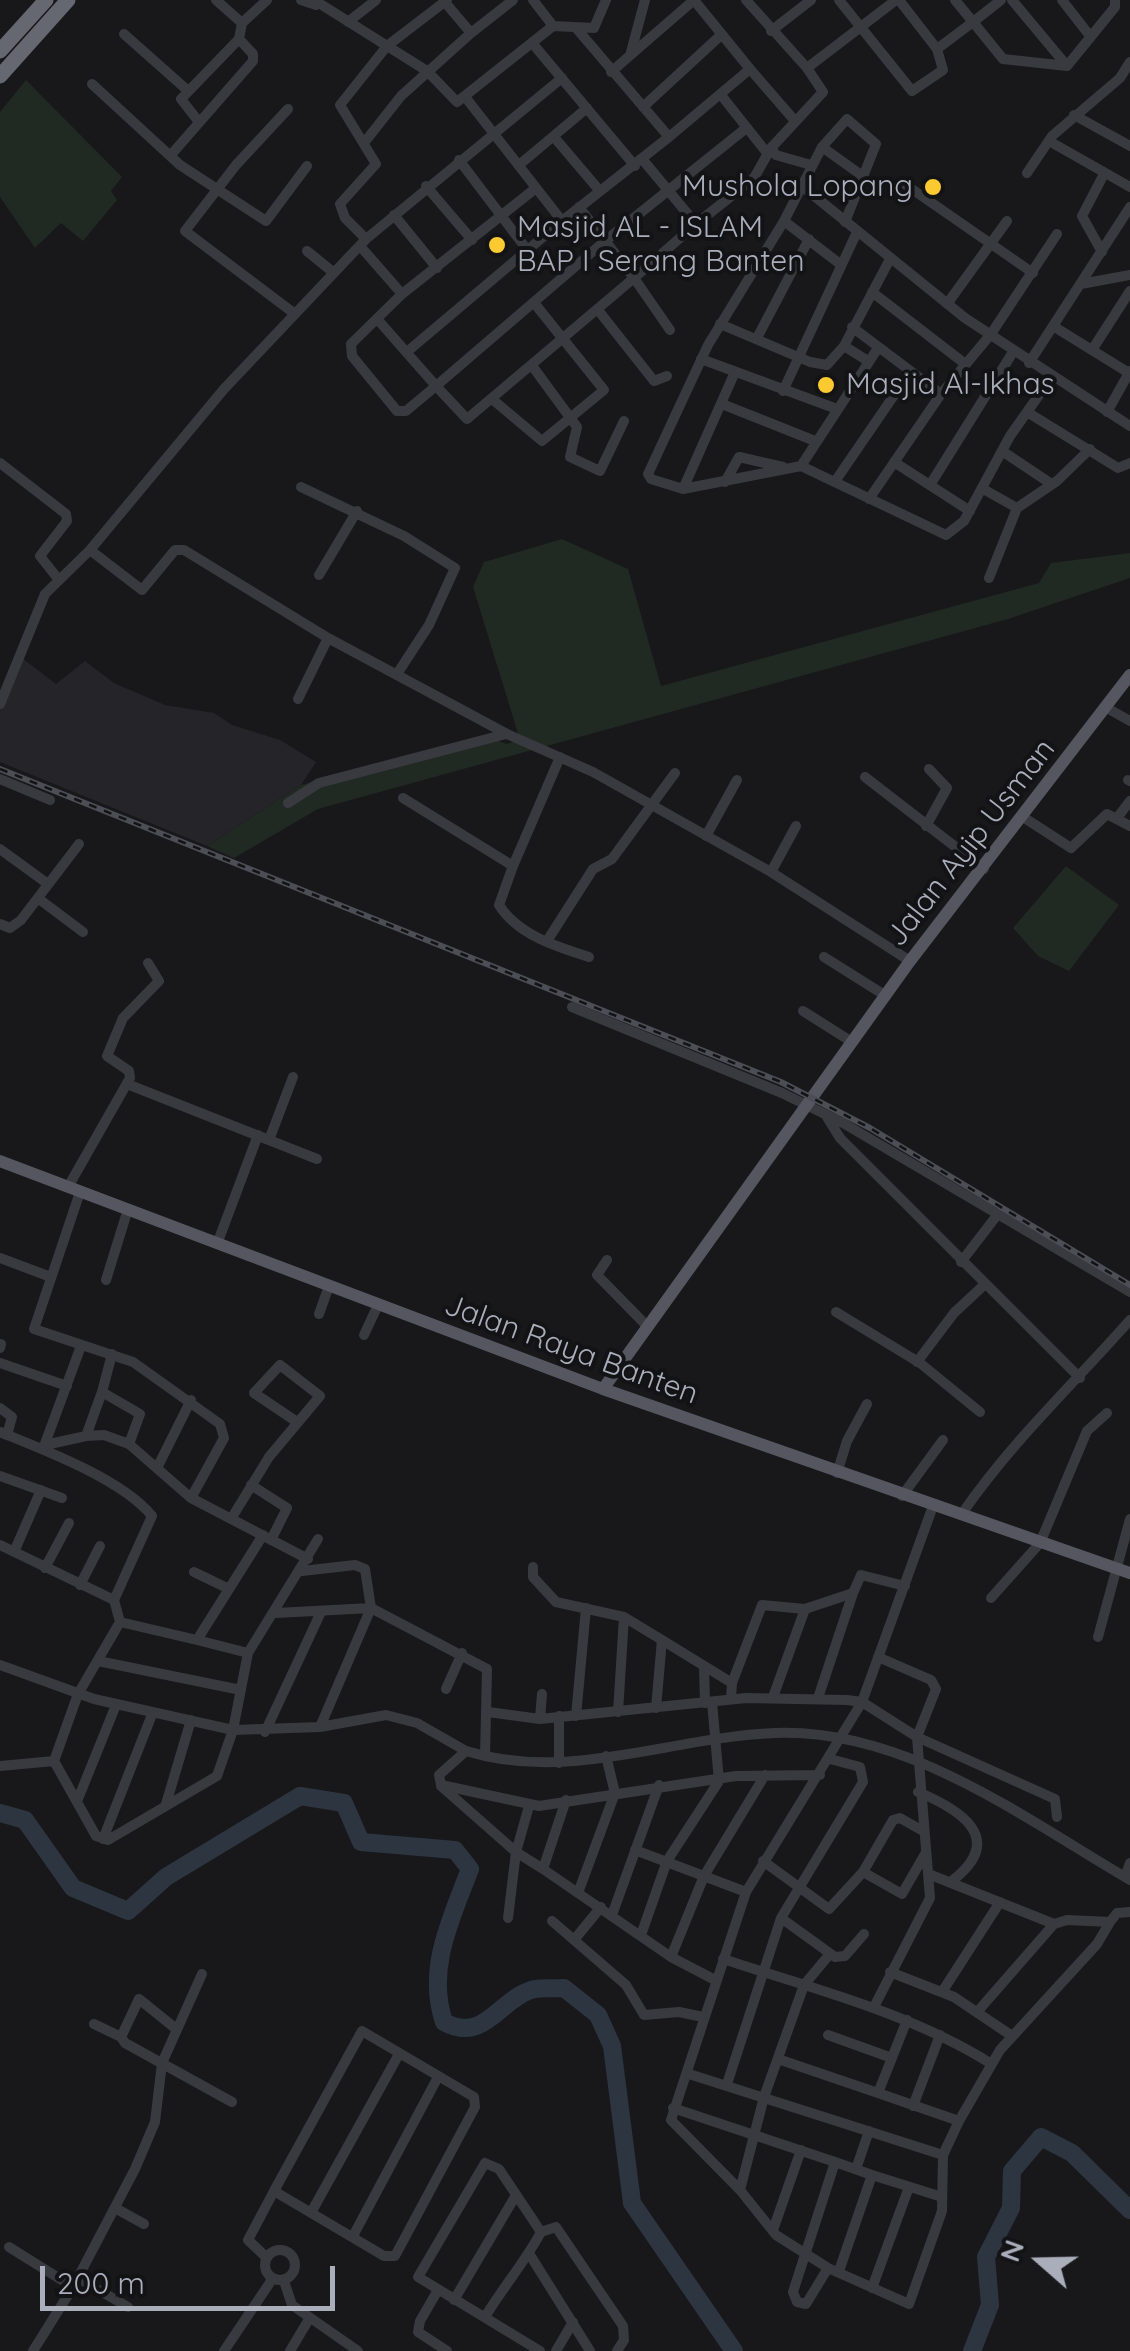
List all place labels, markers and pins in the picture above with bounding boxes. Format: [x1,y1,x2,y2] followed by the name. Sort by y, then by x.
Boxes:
[682,169,913,205] place label: Mushola Lopang
[922,176,944,198] marker: Mushola Lopang
[517,210,804,280] place label: Masjid AL - ISLAM BAP I Serang Banten
[486,234,508,256] marker: Masjid AL - ISLAM BAP I Serang Banten
[846,367,1055,403] place label: Masjid Al-Ikhas
[815,374,837,396] marker: Masjid Al-Ikhas

